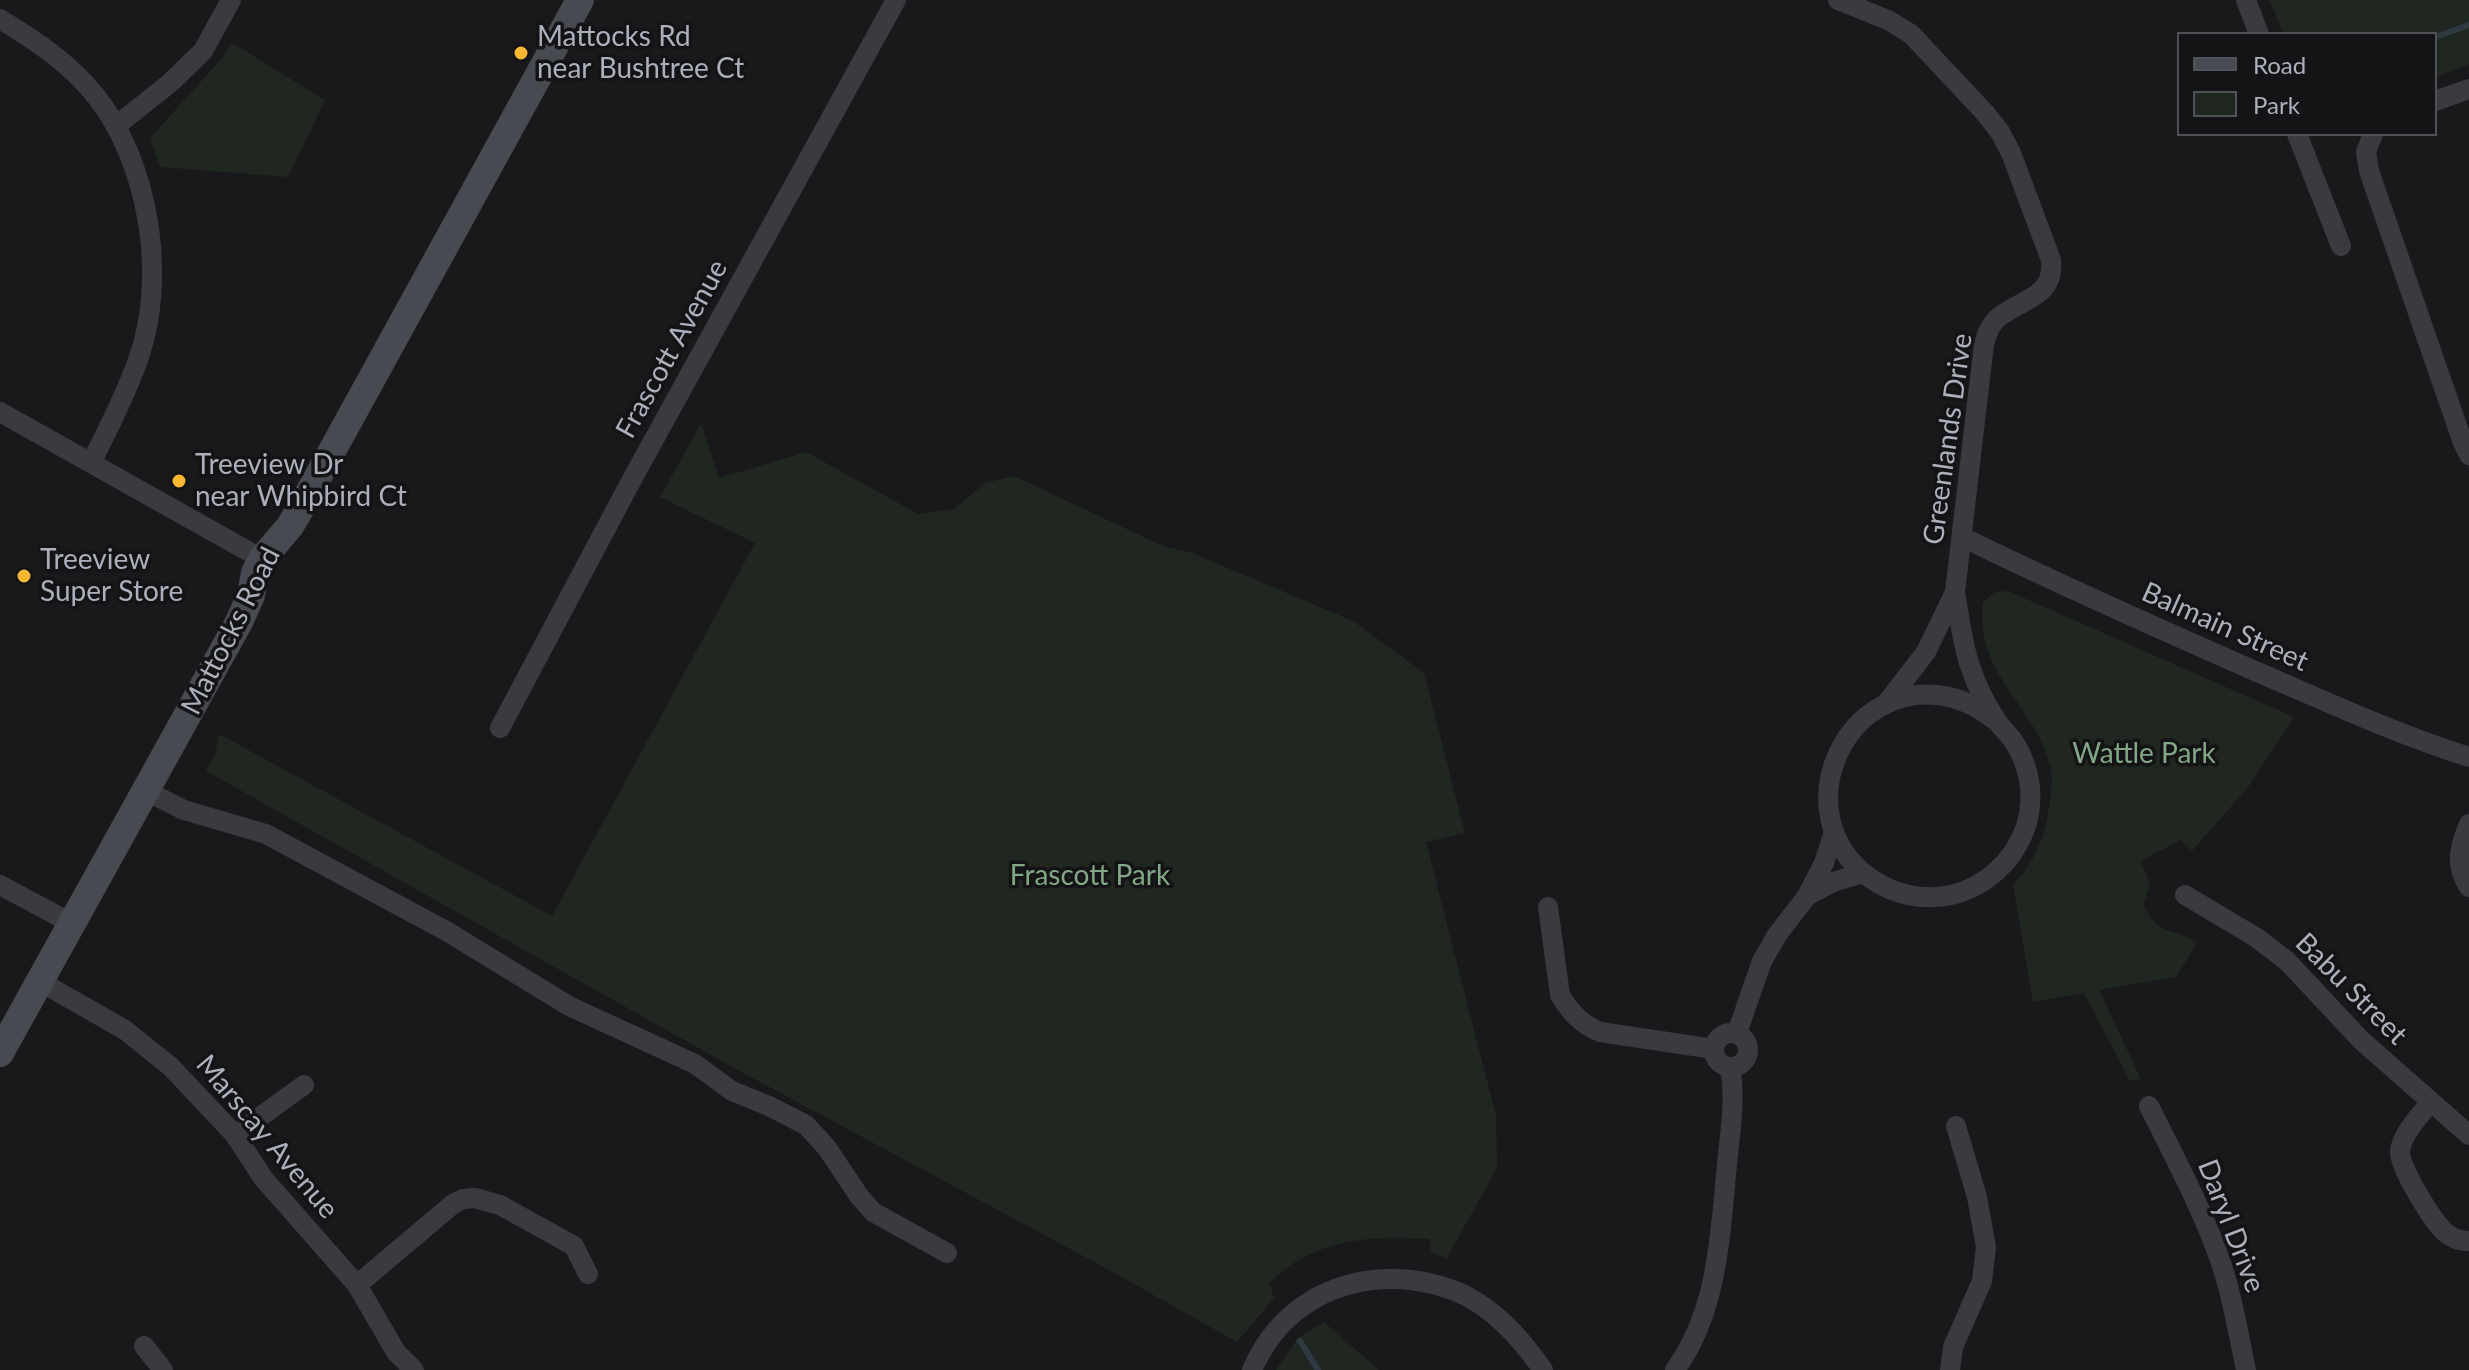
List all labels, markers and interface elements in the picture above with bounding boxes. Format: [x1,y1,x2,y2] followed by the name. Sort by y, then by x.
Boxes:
[537,20,744,86] place label: Mattocks Rd near Bushtree Ct
[2177,32,2437,136] legend
[512,44,530,62] marker: Mattocks Rd near Bushtree Ct
[2253,50,2306,79] text: Road
[2253,90,2300,119] text: Park
[609,254,735,444] street label: Frascott Avenue
[1917,331,1979,547] street label: Greenlands Drive
[195,448,407,514] place label: Treeview Dr near Whipbird Ct
[170,472,188,490] marker: Treeview Dr near Whipbird Ct
[174,542,288,720] street label: Mattocks Road
[40,543,183,609] place label: Treeview Super Store
[15,567,33,585] marker: Treeview Super Store
[2137,575,2313,679] street label: Balmain Street
[2072,737,2216,771] park label: Wattle Park
[1010,859,1170,893] park label: Frascott Park
[2288,926,2414,1052] street label: Babu Street
[189,1048,345,1226] street label: Marscay Avenue
[2190,1155,2272,1297] street label: Daryl Drive

